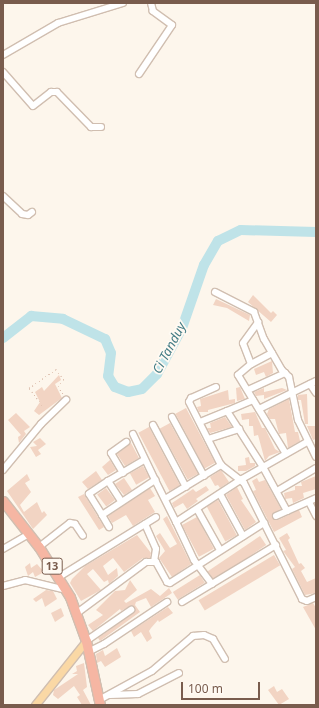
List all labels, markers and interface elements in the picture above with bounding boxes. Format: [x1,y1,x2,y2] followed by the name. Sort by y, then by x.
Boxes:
[149,320,189,376] water label: Ci Tanduy
[41,557,63,575] road number: 13
[183,674,262,700] scale bar
[188,680,223,697] text: 100 m

